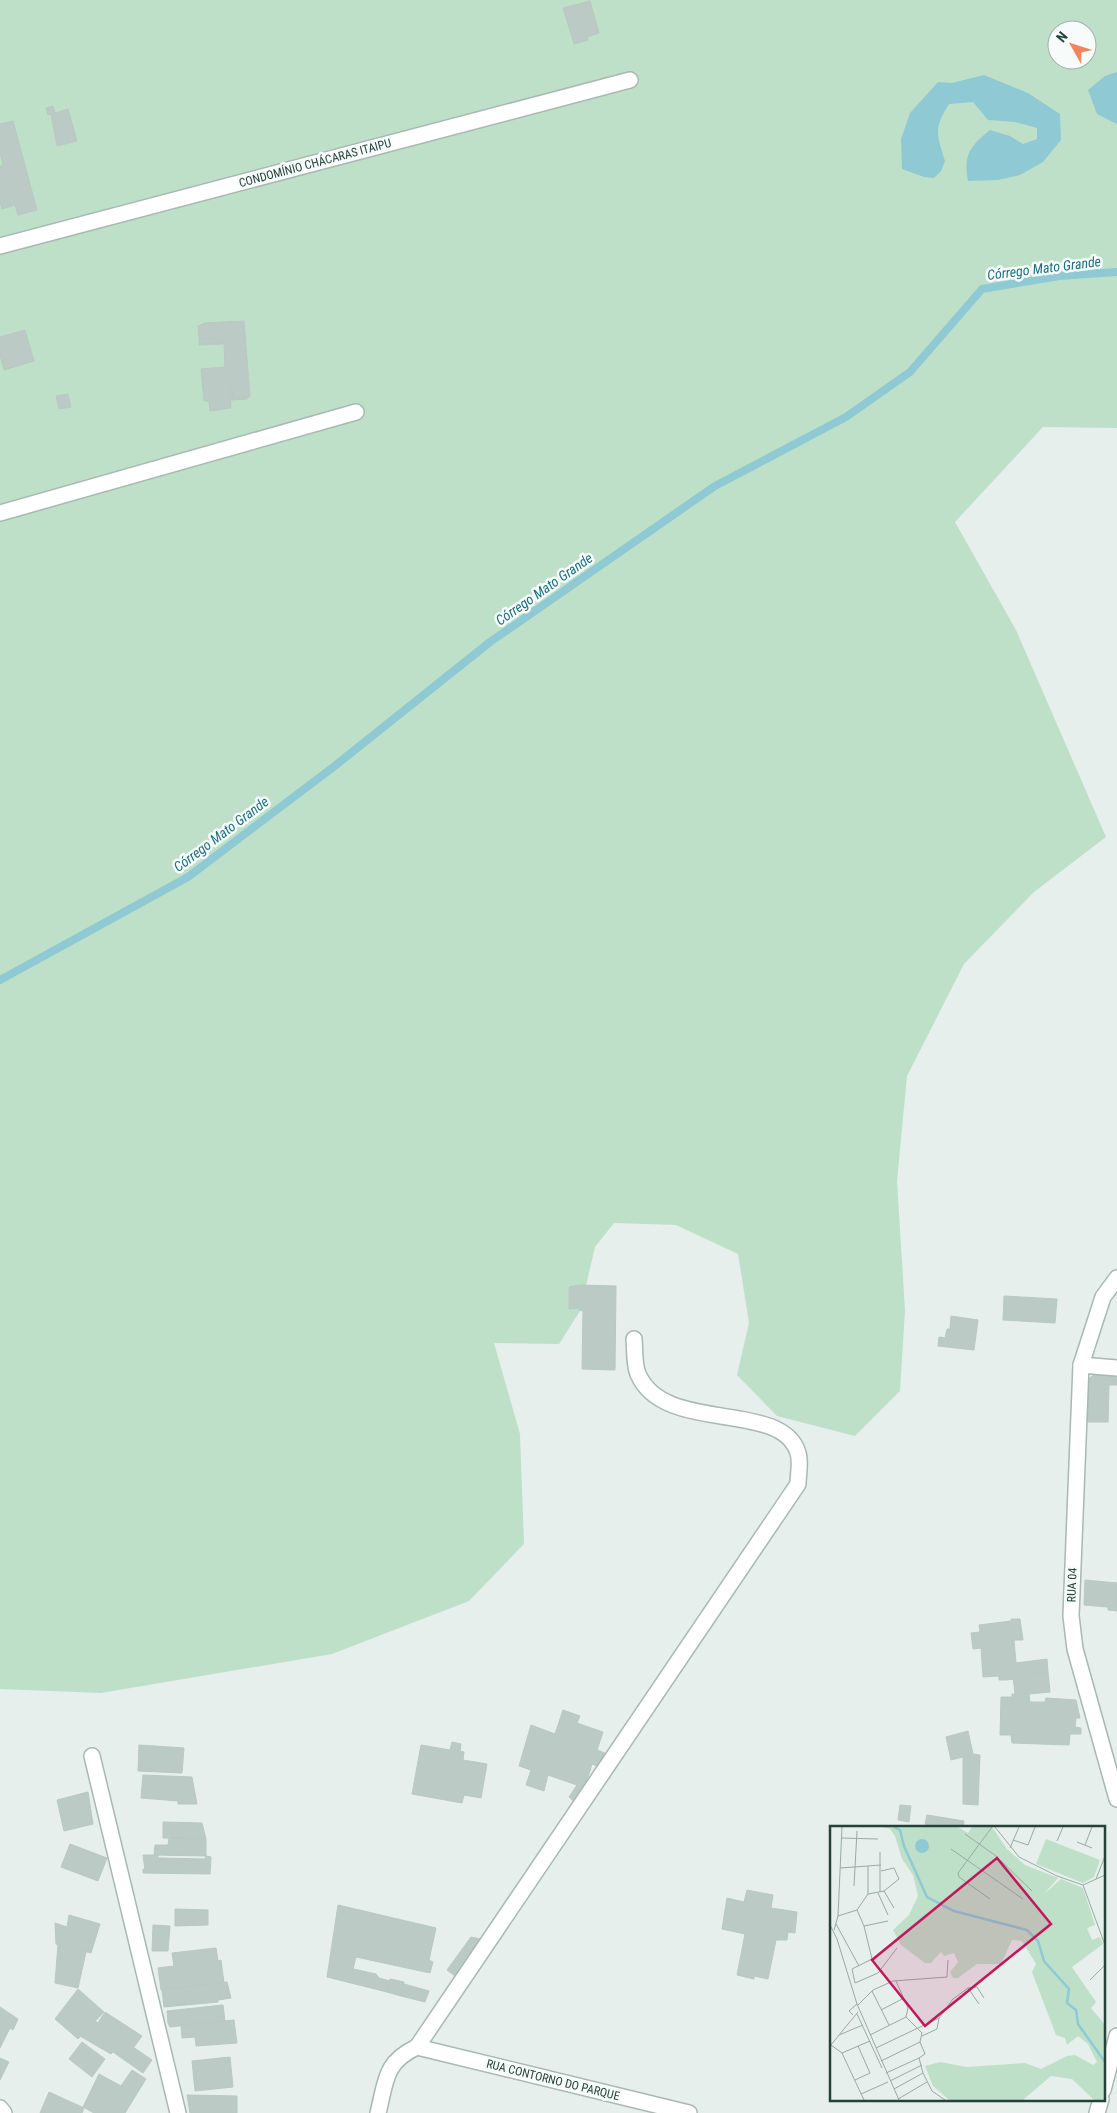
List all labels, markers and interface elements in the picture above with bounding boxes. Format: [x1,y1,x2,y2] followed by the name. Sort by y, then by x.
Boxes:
[1047,20,1097,70] north arrow
[1053,28,1071,45] text: N
[237,135,393,190] street label: CONDOMÍNIO CHÁCARAS ITAIPU
[986,253,1102,283] water label: Córrego Mato Grande
[493,550,595,628] water label: Córrego Mato Grande
[170,793,272,875] water label: Córrego Mato Grande
[1064,1567,1080,1602] street label: RUA 04
[830,1826,1104,2100] inset map
[485,2057,621,2103] street label: RUA CONTORNO DO PARQUE

